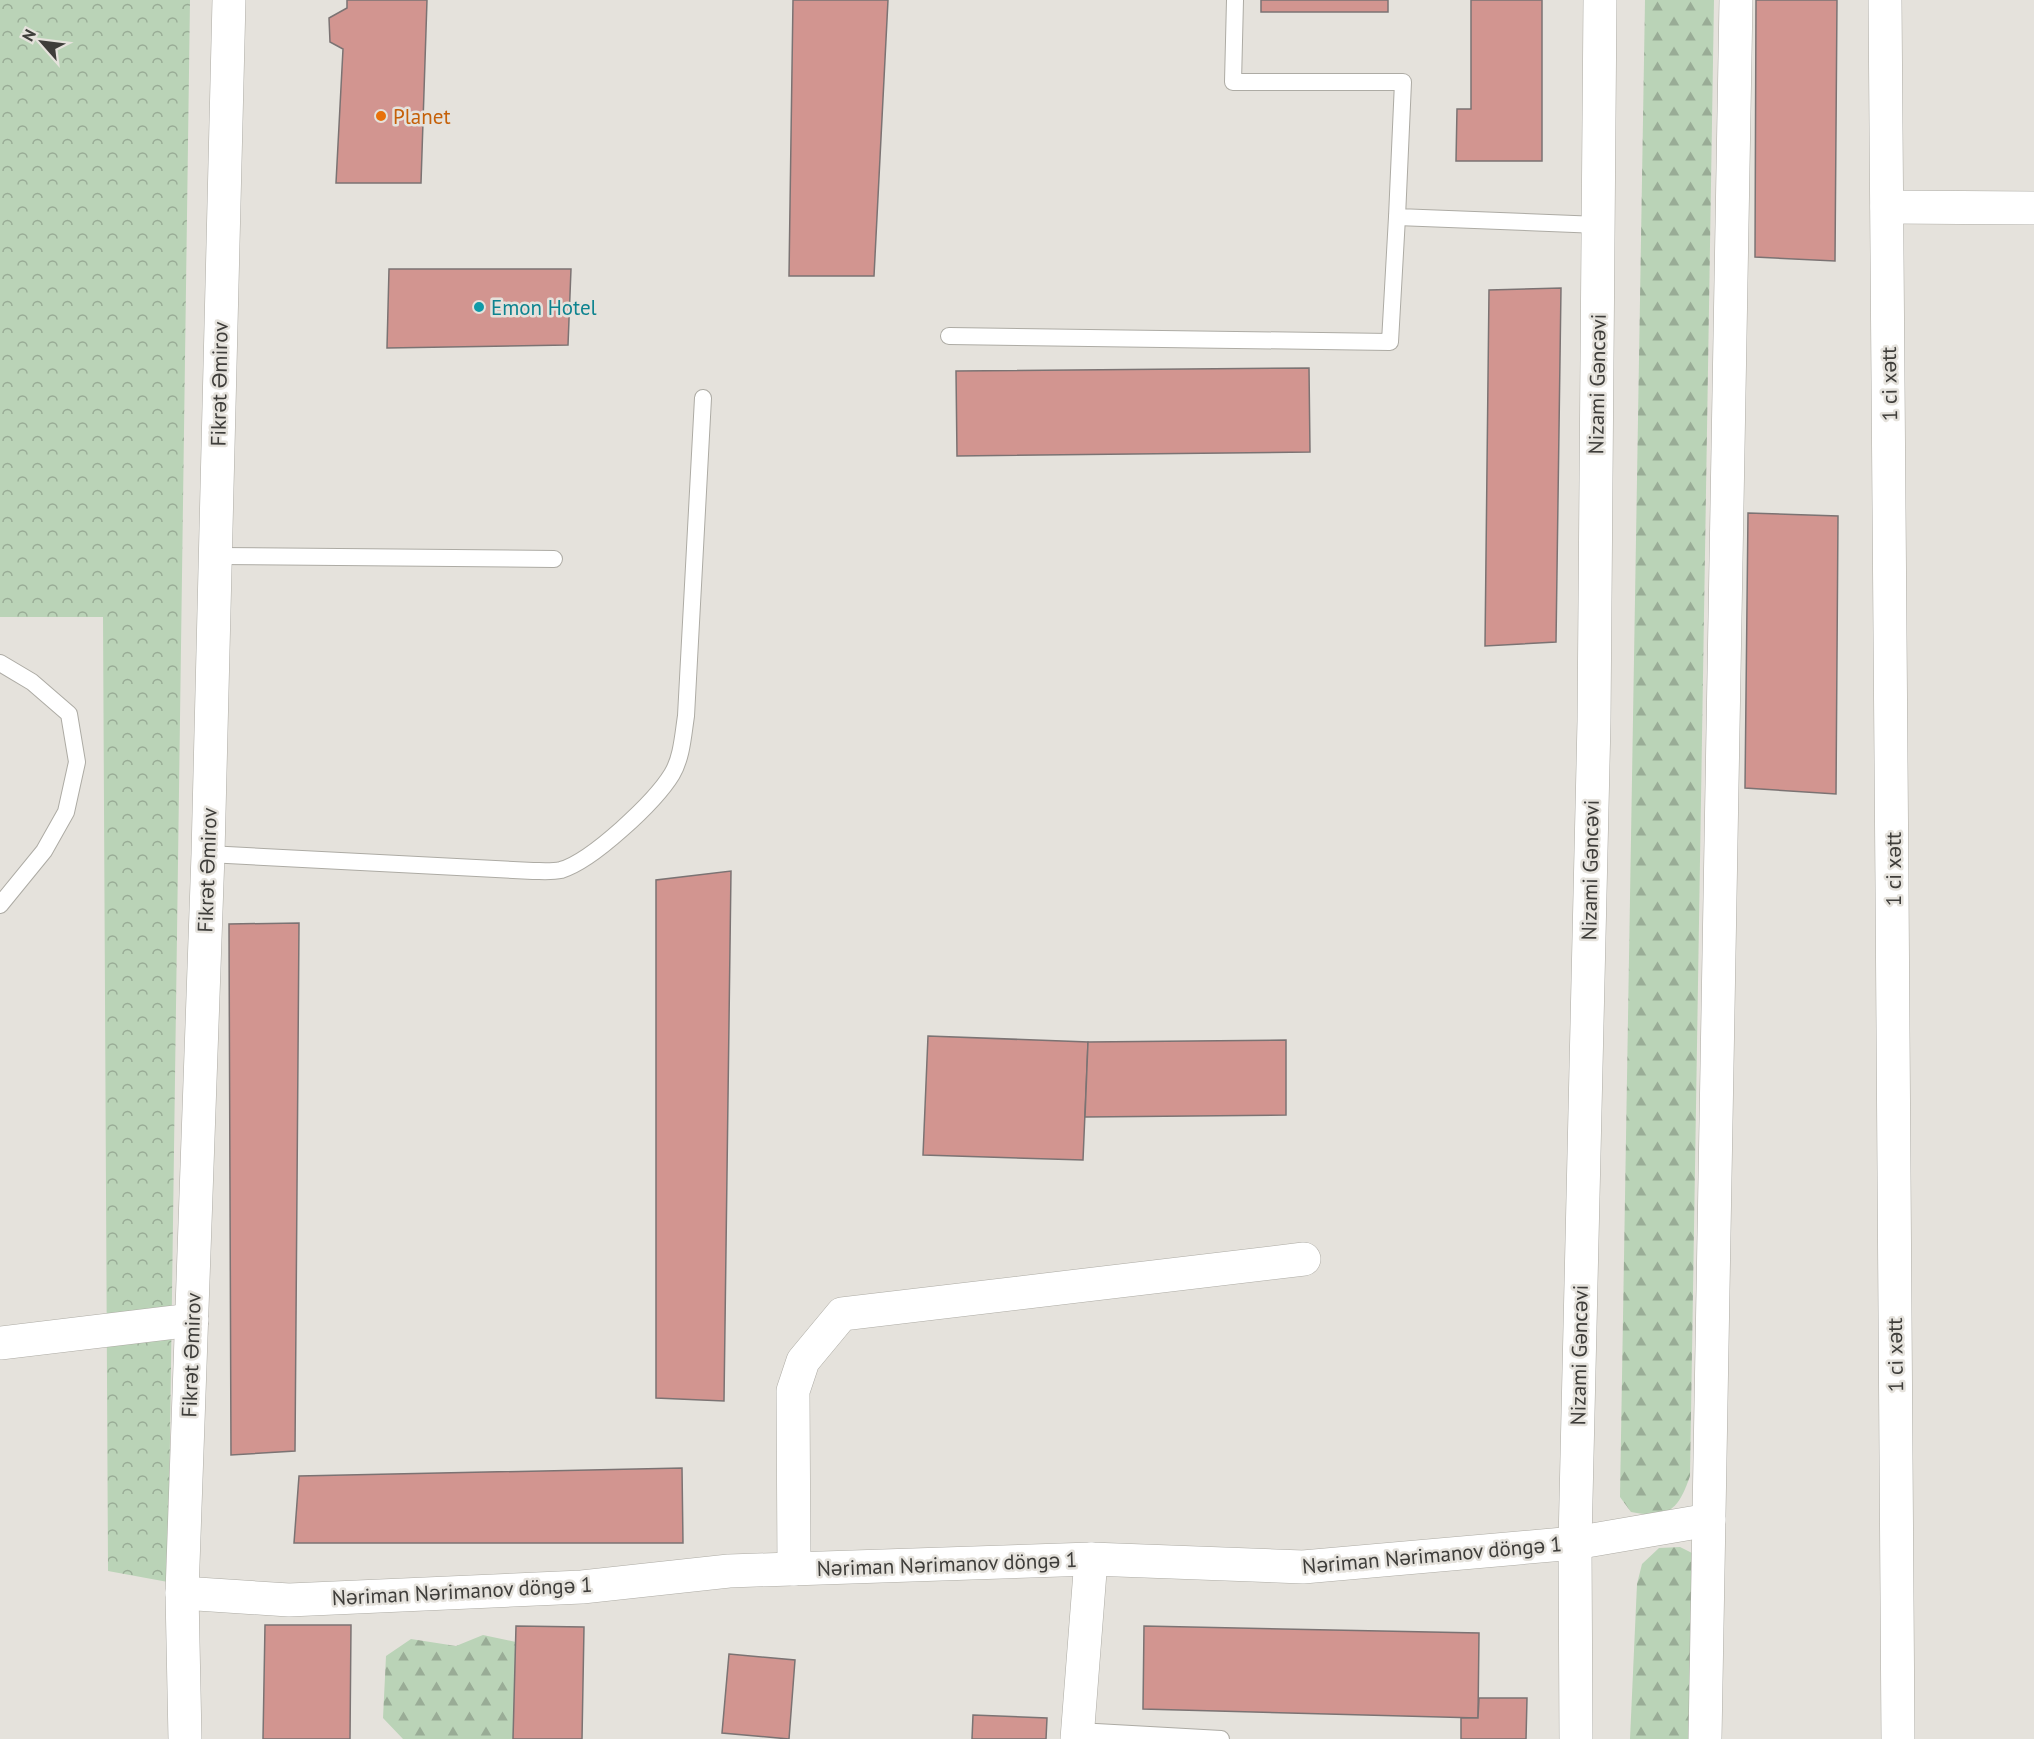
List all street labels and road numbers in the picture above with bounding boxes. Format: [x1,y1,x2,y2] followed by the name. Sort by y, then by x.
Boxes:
[1582,313,1612,455] street label: Nizami Gəncəvi
[204,321,234,447] street label: Fikrət Əmirov
[1875,347,1903,421] street label: 1 ci xətt
[1575,799,1605,941] street label: Nizami Gəncəvi
[191,807,223,933] street label: Fikrət Əmirov
[1880,832,1907,906] street label: 1 ci xətt
[1564,1284,1594,1426] street label: Nizami Gəncəvi
[175,1292,207,1418] street label: Fikrət Əmirov
[1881,1318,1909,1392] street label: 1 ci xətt
[1301,1530,1563,1580] street label: Nəriman Nərimanov döngə 1
[816,1546,1078,1582] street label: Nəriman Nərimanov döngə 1
[331,1571,593,1611] street label: Nəriman Nərimanov döngə 1

